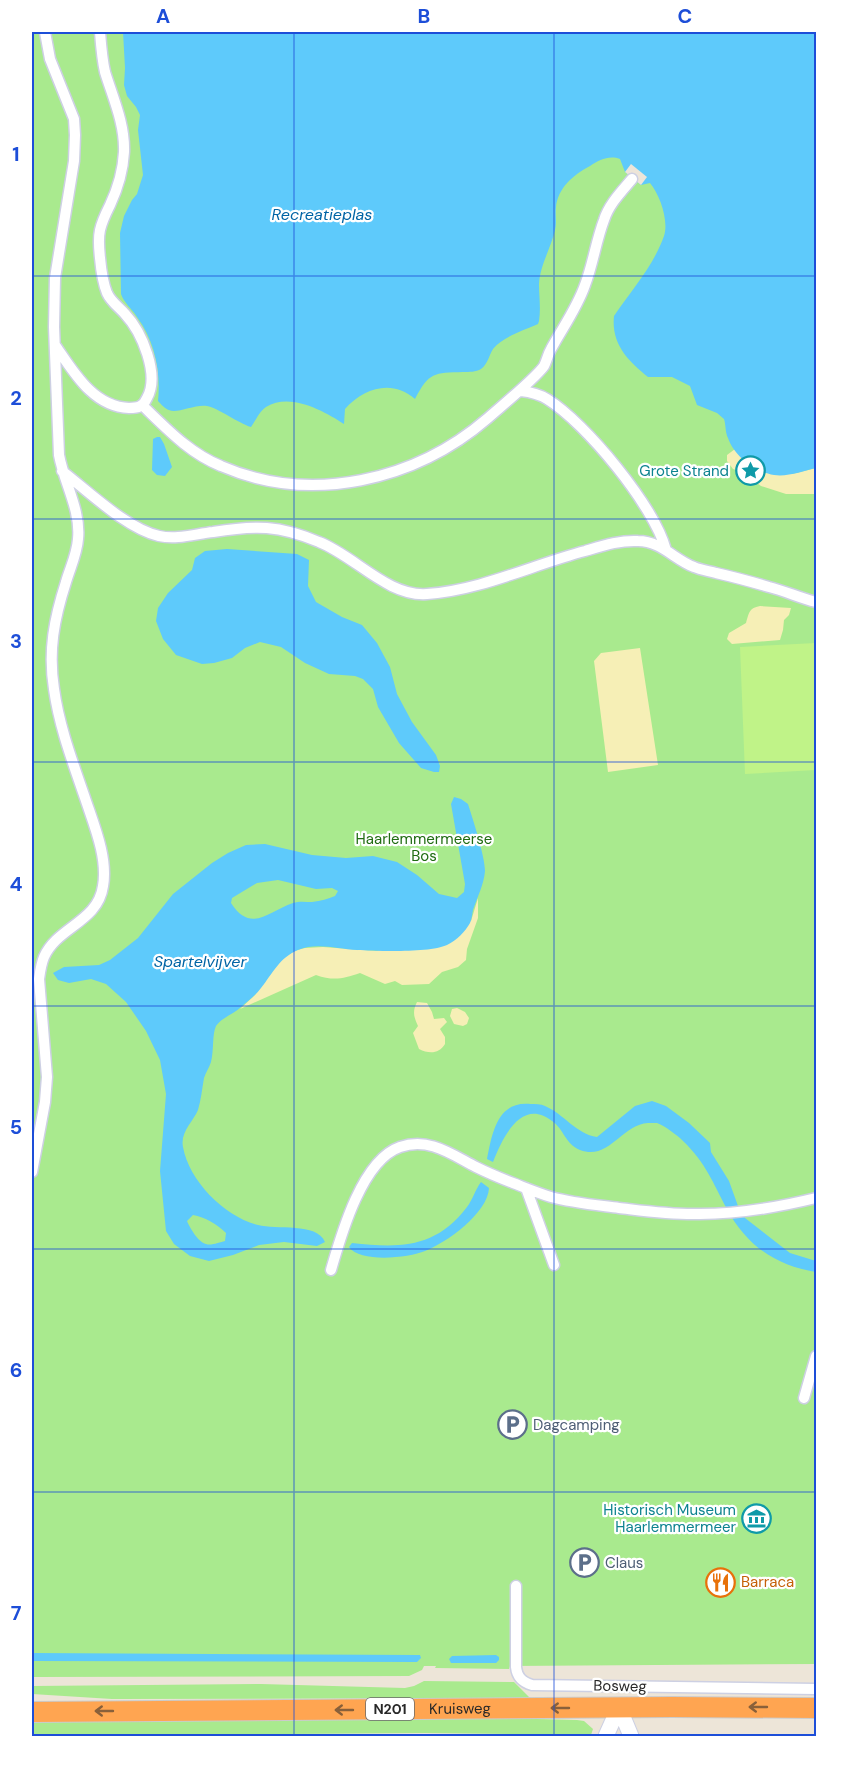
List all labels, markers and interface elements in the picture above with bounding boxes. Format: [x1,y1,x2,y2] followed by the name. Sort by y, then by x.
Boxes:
[156,3,170,29] text: A
[418,3,430,29] text: B
[678,3,692,29] text: C
[12,141,20,167] text: 1
[272,204,372,225] water label: Recreatieplas
[10,385,22,411] text: 2
[734,455,766,487] place icon: Grote Strand
[639,461,729,481] place label: Grote Strand
[10,628,22,654] text: 3
[356,829,492,866] park label: Haarlemmermeerse Bos
[10,871,23,897] text: 4
[154,951,247,972] water label: Spartelvijver
[10,1114,22,1140] text: 5
[10,1357,22,1383] text: 6
[496,1409,528,1441] parking icon: Dagcamping
[533,1415,620,1435] place label: Dagcamping
[603,1500,736,1537] place label: Historisch Museum Haarlemmermeer
[741,1503,773,1535] museum icon: Historisch Museum Haarlemmermeer
[568,1547,600,1579] parking icon: Claus
[605,1553,643,1573] place label: Claus
[704,1566,736,1598] restaurant icon: Barraca
[741,1572,794,1592] place label: Barraca
[11,1600,22,1626] text: 7
[593,1676,647,1696] street label: Bosweg
[366,1698,414,1720] road number: N201
[429,1698,491,1719] street label: Kruisweg
[749,1701,769,1713] one-way arrow
[551,1702,571,1714] one-way arrow
[335,1704,355,1715] one-way arrow
[94,1705,114,1717] one-way arrow

